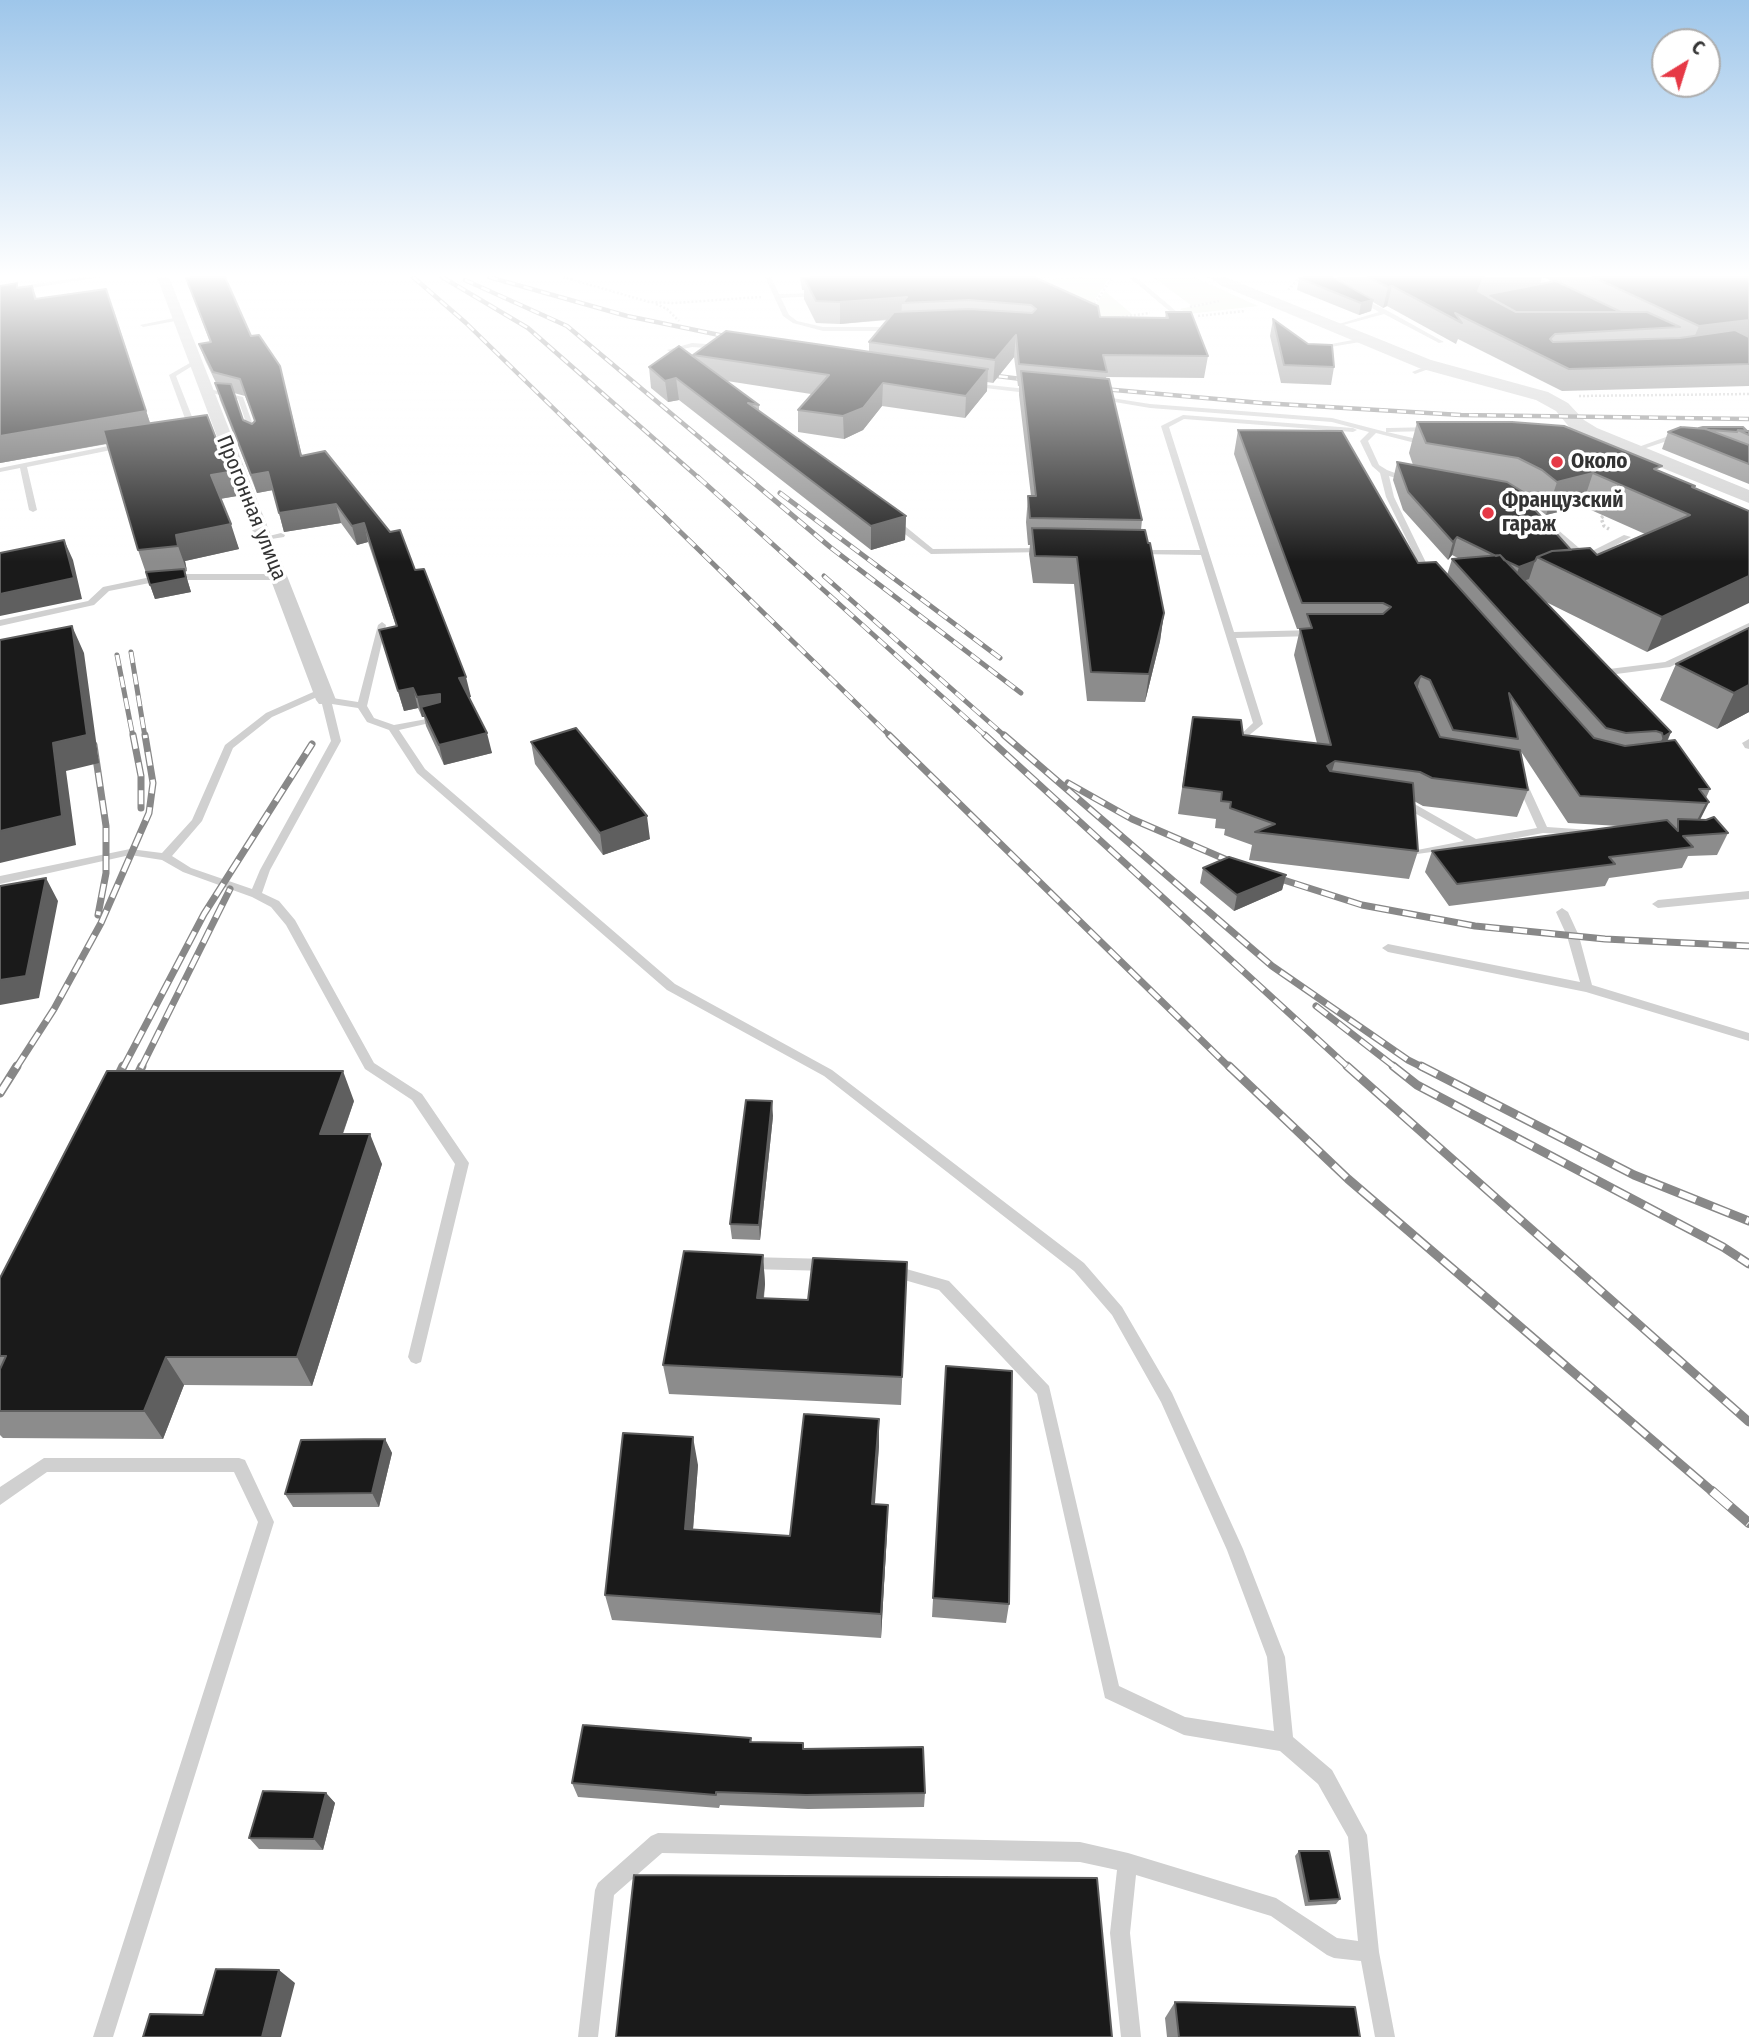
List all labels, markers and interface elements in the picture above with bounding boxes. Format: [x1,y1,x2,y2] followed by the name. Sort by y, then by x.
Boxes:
[1651,28,1721,98] north arrow
[1687,36,1709,60] text: С
[210,432,292,584] street label: Прогонная улица
[1571,449,1628,475] place label: Около
[1549,454,1565,470] marker: Около
[1502,488,1623,538] place label: Французский гараж
[1480,505,1496,521] marker: Французский гараж

